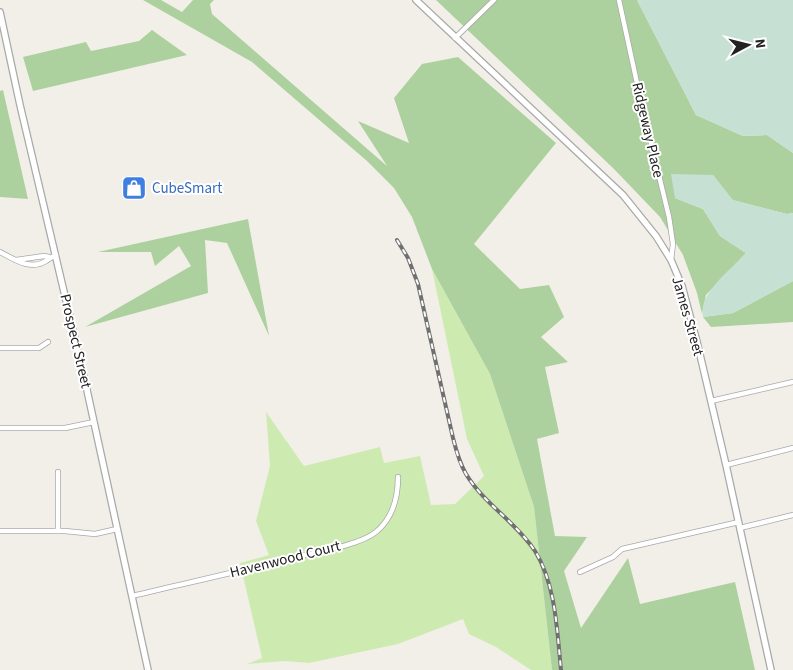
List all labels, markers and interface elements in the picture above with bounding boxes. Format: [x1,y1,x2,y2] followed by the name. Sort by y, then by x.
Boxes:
[723,20,773,70] north arrow
[749,38,770,49] text: N
[626,80,669,180] street label: Ridgeway Place
[121,175,147,201] shop icon: CubeSmart
[152,178,222,199] place label: CubeSmart
[666,274,709,358] street label: James Street
[54,292,97,390] street label: Prospect Street
[228,536,343,583] street label: Havenwood Court

